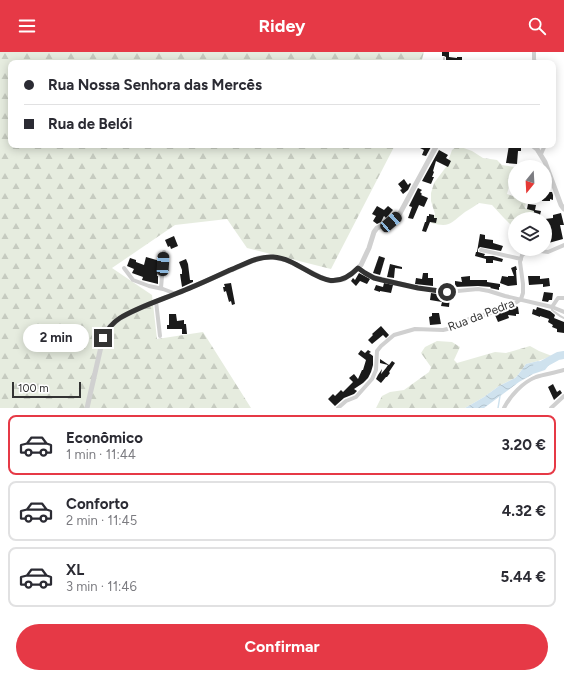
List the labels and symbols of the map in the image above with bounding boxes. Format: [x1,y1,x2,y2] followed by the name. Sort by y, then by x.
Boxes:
[508,160,552,204] north arrow
[378,210,404,234] car
[156,252,170,276] car
[438,283,456,301] route start
[446,296,516,334] street label: Rua da Pedra
[23,324,89,352] callout: 2 min
[94,329,112,347] route end
[12,380,81,399] scale bar

